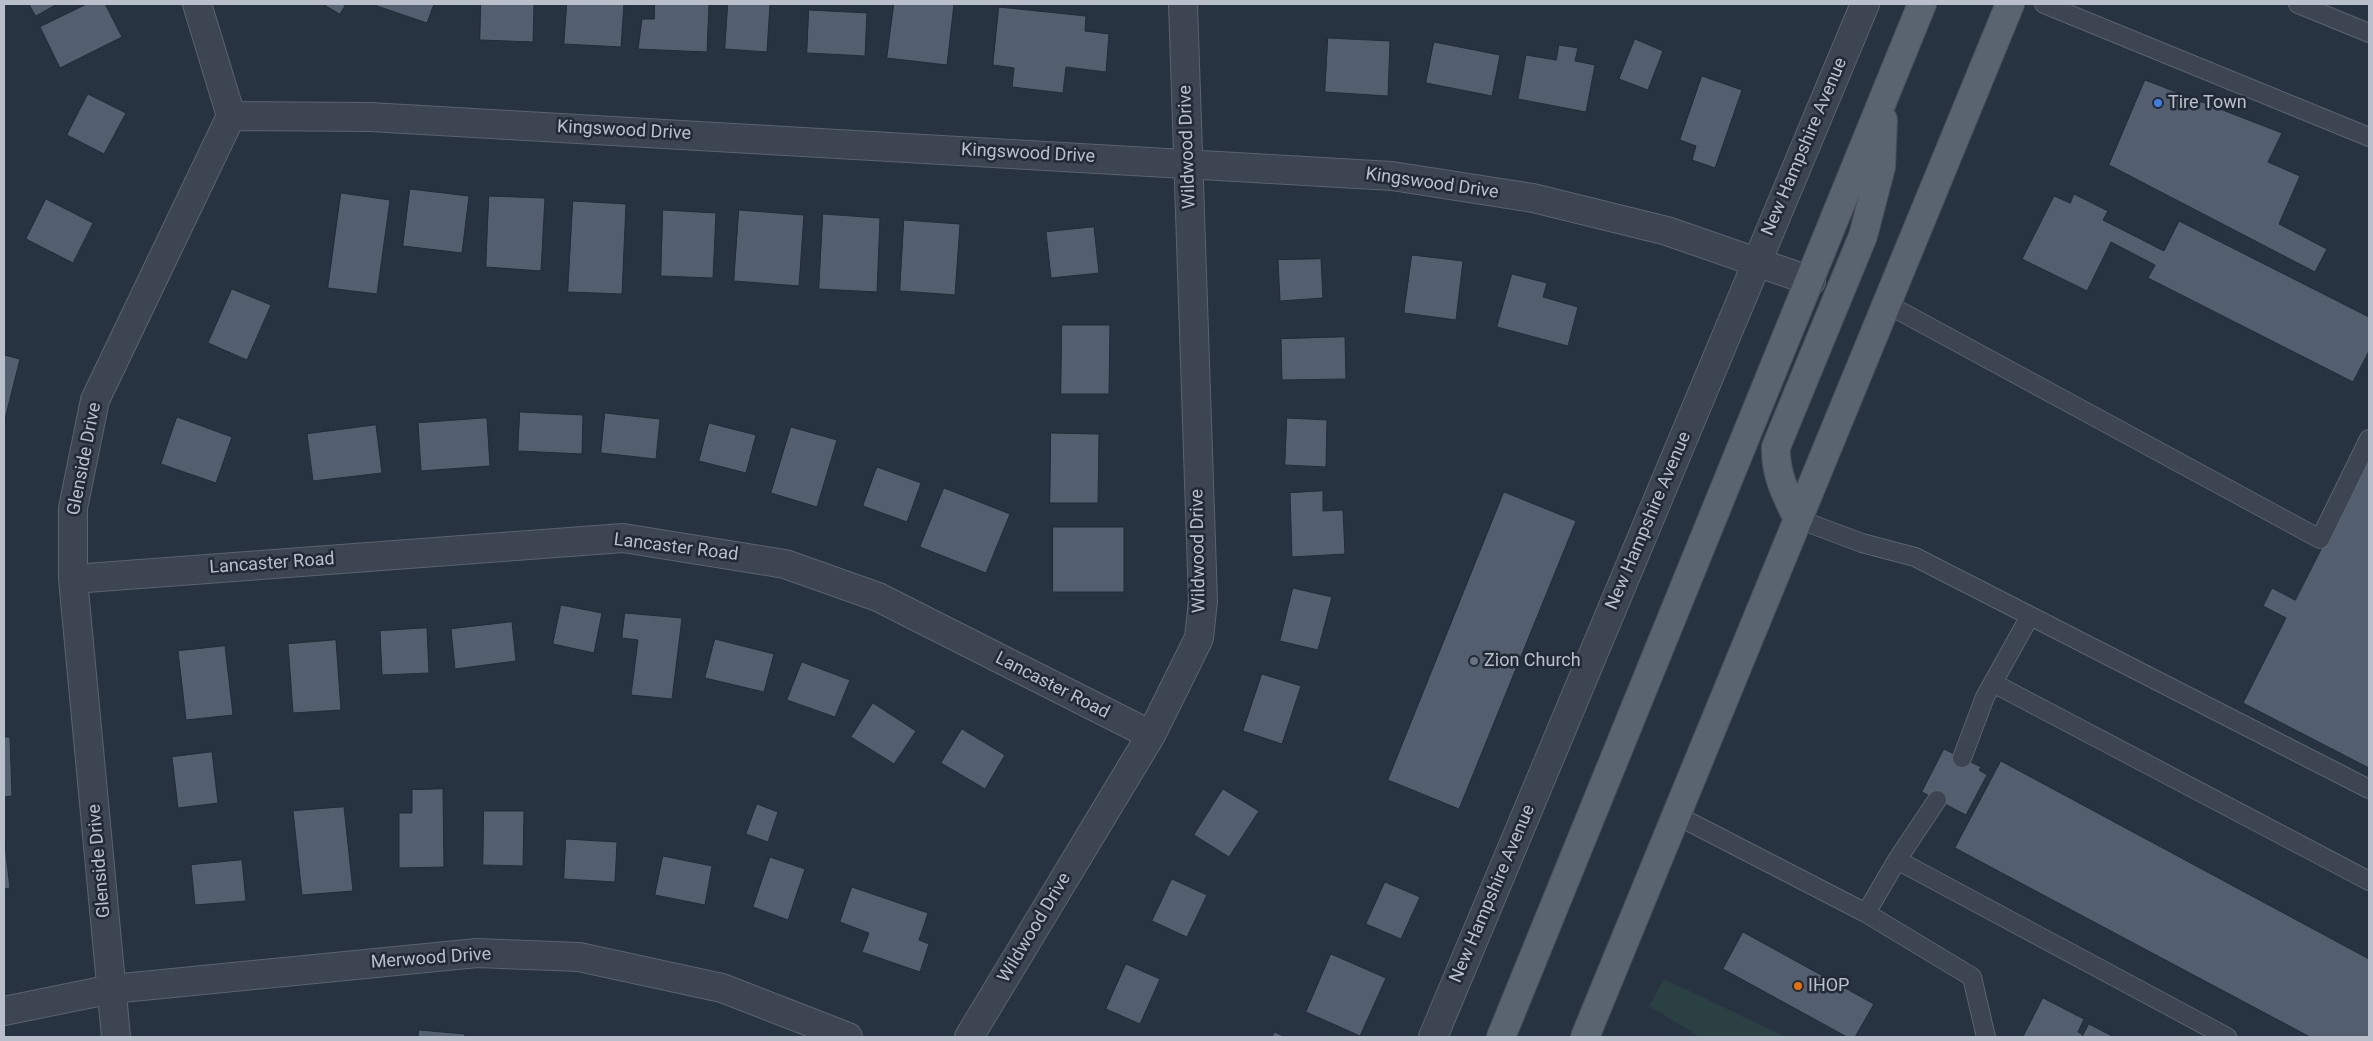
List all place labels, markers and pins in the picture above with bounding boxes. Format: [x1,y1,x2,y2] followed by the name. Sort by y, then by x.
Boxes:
[2168,92,2247,114] place label: Tire Town
[2152,97,2164,109] marker: Tire Town
[1484,650,1581,672] place label: Zion Church
[1468,655,1480,667] marker: Zion Church
[1808,975,1849,997] place label: IHOP
[1792,980,1804,992] marker: IHOP

